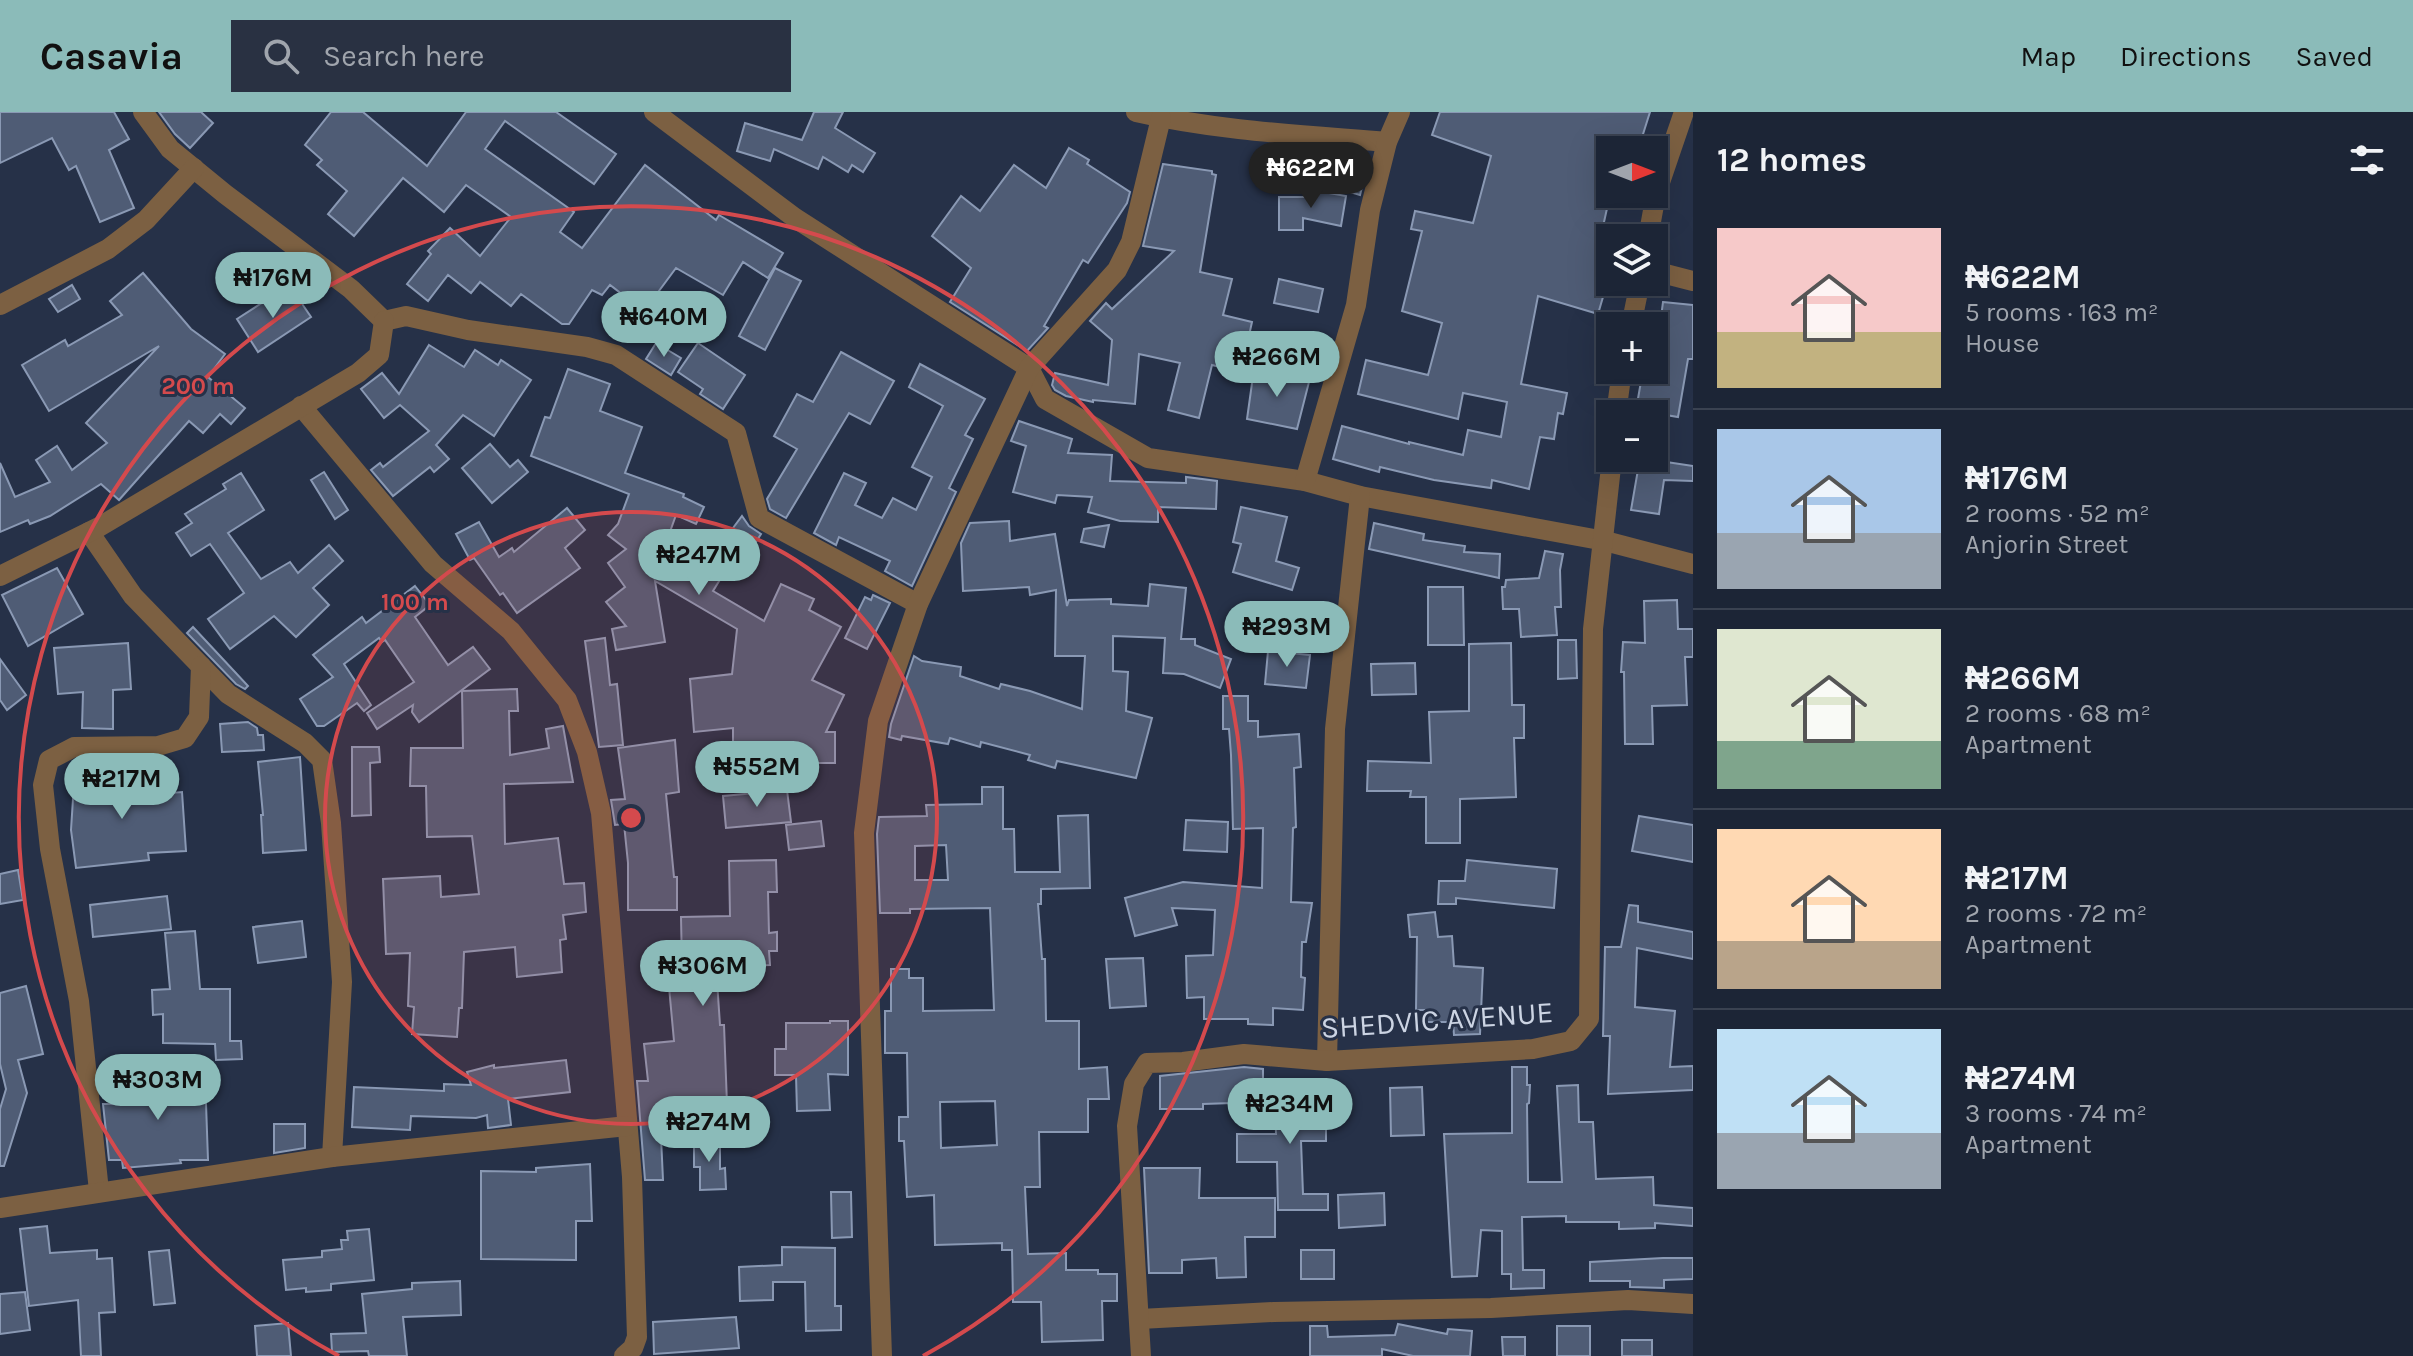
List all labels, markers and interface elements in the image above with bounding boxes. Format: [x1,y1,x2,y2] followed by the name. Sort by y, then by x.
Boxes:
[231,20,791,92] search box
[40,34,183,79] text: Casavia
[259,34,303,78] icon: search
[323,38,484,74] text: Search here
[2021,40,2076,73] text: Map
[2120,40,2252,73] text: Directions
[2296,40,2373,73] text: Saved
[1596,136,1668,208] north arrow
[1596,136,1668,472] map controls
[2345,138,2389,182] icon: filters
[1717,140,1867,180] text: 12 homes
[1255,142,1367,210] pin: ₦622M
[1267,152,1355,183] text: ₦622M
[1596,224,1668,296] button: layers
[217,252,329,320] pin: ₦176M
[1965,257,2081,297] text: ₦622M
[1781,260,1877,356] icon: home
[233,262,313,293] text: ₦176M
[608,291,720,359] pin: ₦640M
[1965,297,2158,328] text: 5 rooms · 163 m²
[619,301,709,332] text: ₦640M
[1596,312,1668,384] button: +
[1965,328,2039,359] text: House
[1221,331,1333,399] pin: ₦266M
[1233,341,1321,372] text: ₦266M
[161,372,235,400] text: 200 m
[1596,400,1668,472] button: −
[1965,458,2069,498] text: ₦176M
[1781,461,1877,557] icon: home
[1965,498,2150,529] text: 2 rooms · 52 m²
[643,529,755,597] pin: ₦247M
[1965,529,2128,560] text: Anjorin Street
[656,539,742,570] text: ₦247M
[381,588,449,616] text: 100 m
[1231,601,1343,669] pin: ₦293M
[1242,611,1332,642] text: ₦293M
[1965,658,2081,698] text: ₦266M
[1781,661,1877,757] icon: home
[1965,698,2151,729] text: 2 rooms · 68 m²
[1965,729,2092,760] text: Apartment
[701,741,813,809] pin: ₦552M
[713,751,801,782] text: ₦552M
[66,753,178,821] pin: ₦217M
[82,763,162,794] text: ₦217M
[617,804,645,832] centre of rings
[1965,858,2069,898] text: ₦217M
[1781,861,1877,957] icon: home
[1965,898,2147,929] text: 2 rooms · 72 m²
[1965,929,2092,960] text: Apartment
[647,940,759,1008] pin: ₦306M
[658,950,748,981] text: ₦306M
[1320,994,1554,1046] street label: SHEDVIC AVENUE
[102,1054,214,1122] pin: ₦303M
[1965,1058,2077,1098] text: ₦274M
[1781,1061,1877,1157] icon: home
[113,1064,203,1095] text: ₦303M
[1234,1078,1346,1146] pin: ₦234M
[1246,1088,1334,1119] text: ₦234M
[653,1096,765,1164] pin: ₦274M
[1965,1098,2147,1129] text: 3 rooms · 74 m²
[666,1106,752,1137] text: ₦274M
[1965,1129,2092,1160] text: Apartment

